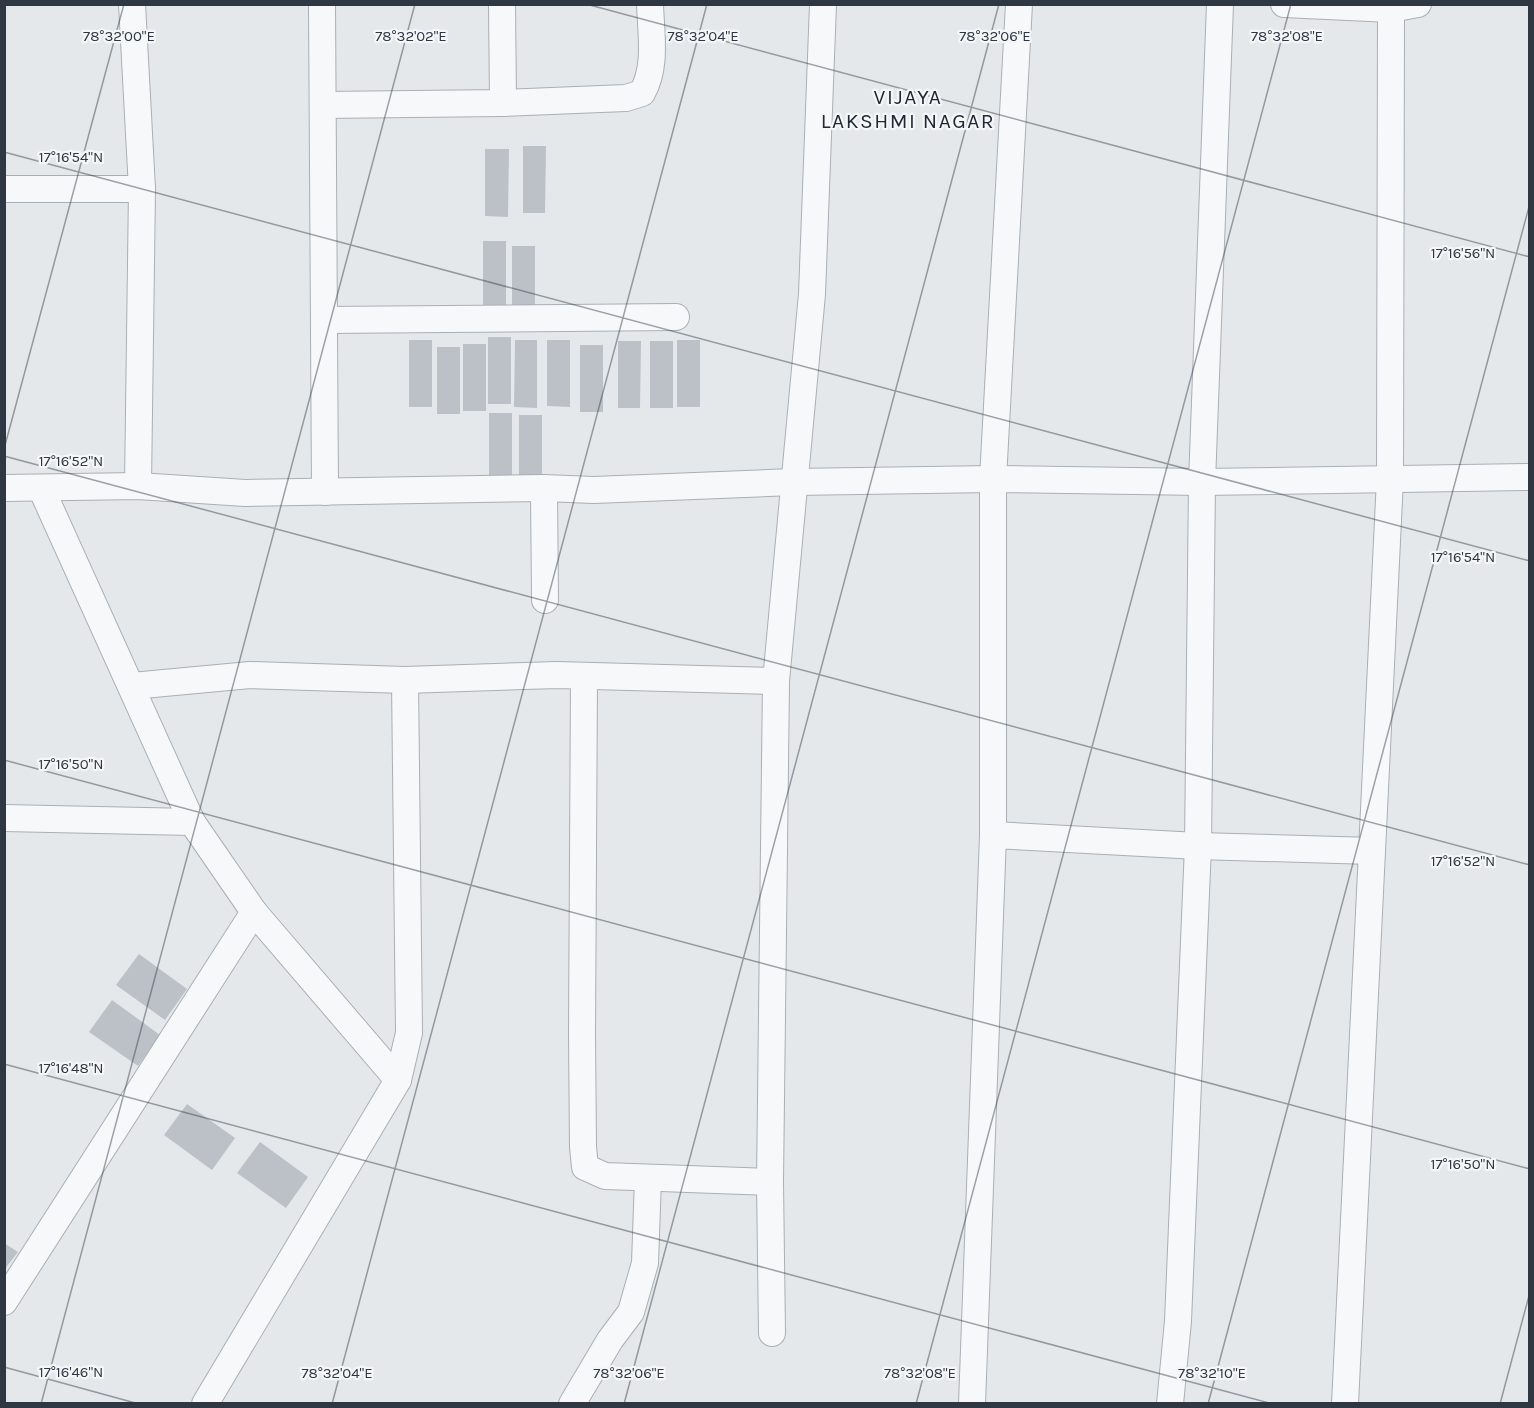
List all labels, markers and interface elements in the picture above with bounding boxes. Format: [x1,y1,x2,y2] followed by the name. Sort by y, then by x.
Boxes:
[83,27,155,45] text: 78°32'00"E
[375,27,447,45] text: 78°32'02"E
[667,27,739,45] text: 78°32'04"E
[959,27,1031,45] text: 78°32'06"E
[1251,27,1323,45] text: 78°32'08"E
[821,85,995,133] district label: VIJAYA LAKSHMI NAGAR
[39,148,103,166] text: 17°16'54"N
[1431,244,1495,262] text: 17°16'56"N
[39,452,103,470] text: 17°16'52"N
[1431,548,1495,566] text: 17°16'54"N
[39,755,103,773] text: 17°16'50"N
[1431,852,1495,870] text: 17°16'52"N
[38,1059,104,1077] text: 17°16'48"N
[1431,1155,1495,1173] text: 17°16'50"N
[39,1363,103,1381] text: 17°16'46"N
[301,1364,373,1382] text: 78°32'04"E
[593,1364,665,1382] text: 78°32'06"E
[884,1364,956,1382] text: 78°32'08"E
[1178,1364,1246,1382] text: 78°32'10"E

